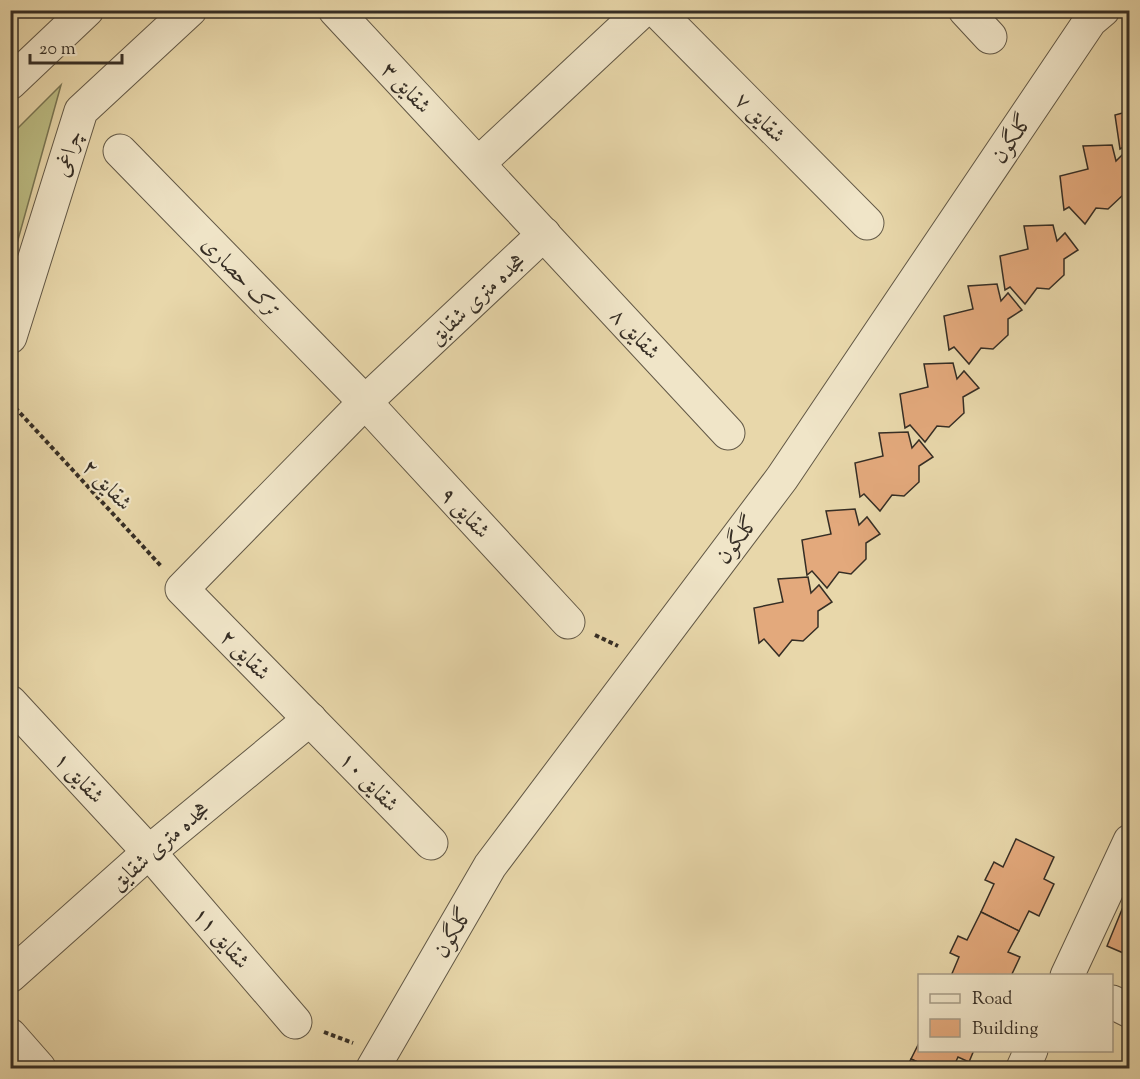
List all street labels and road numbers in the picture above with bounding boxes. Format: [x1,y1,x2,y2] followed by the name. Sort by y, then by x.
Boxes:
[372,56,437,122] street label: شقایق ۳
[726,86,792,152] street label: شقایق ۷
[985,108,1042,171] street label: گلگون
[47,126,92,182] street label: چراغی
[193,230,287,326] street label: ترک حصاری
[422,247,534,354] street label: هجده متری شقایق
[601,302,666,368] street label: شقایق ۸
[73,453,138,519] street label: شقایق ۲
[431,481,496,547] street label: شقایق ۹
[709,509,768,572] street label: گلگون
[211,623,277,689] street label: ۲ شقایق
[331,745,405,821] street label: شقایق ۱۰
[45,746,110,812] street label: شقایق ۱
[104,795,218,900] street label: هجده متری شقایق
[183,901,256,977] street label: شقایق ۱۱
[427,902,482,965] street label: گلگون

